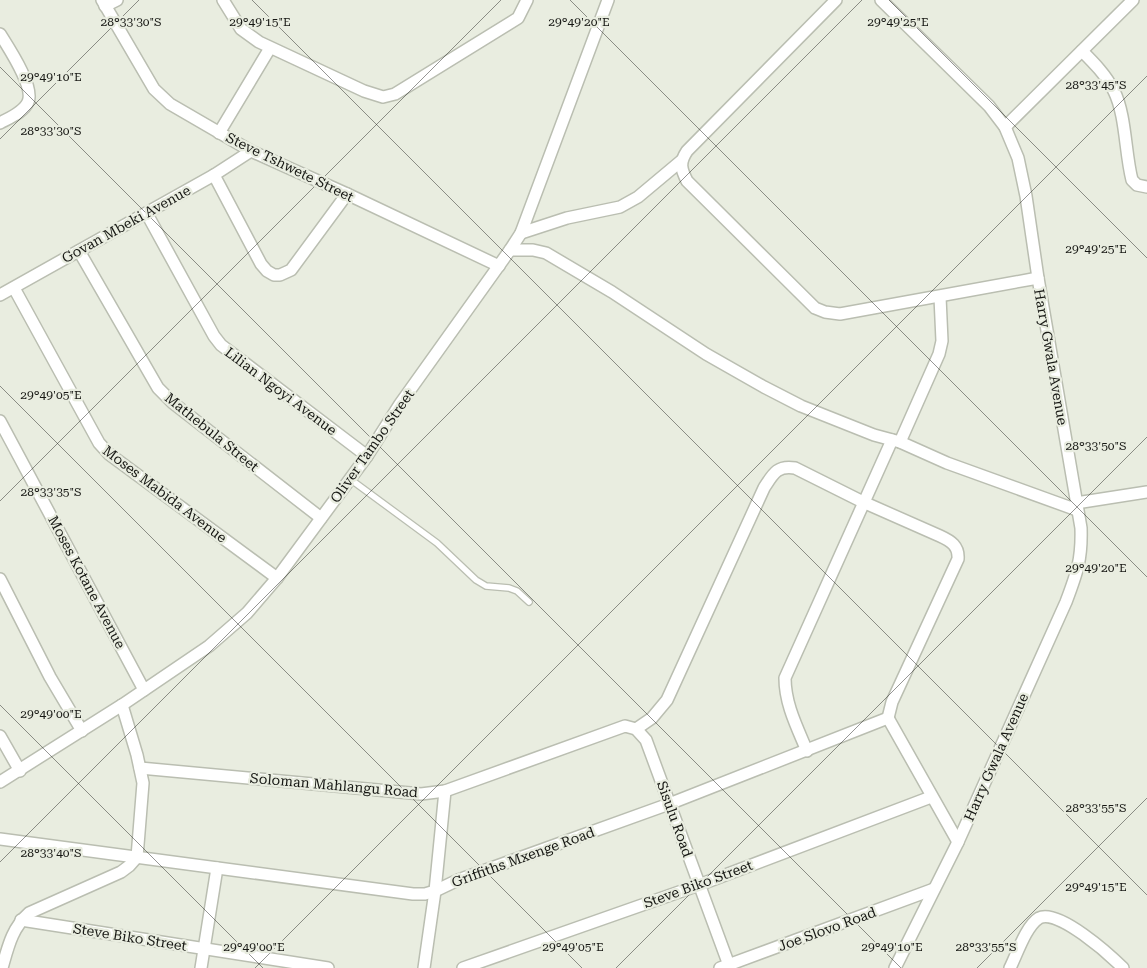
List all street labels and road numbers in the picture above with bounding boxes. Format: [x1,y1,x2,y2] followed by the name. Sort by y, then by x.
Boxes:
[224,129,356,205] street label: Steve Tshwete Street
[59,182,193,266] street label: Govan Mbeki Avenue
[1031,288,1071,427] street label: Harry Gwala Avenue
[222,344,340,438] street label: Lilian Ngoyi Avenue
[327,386,417,506] street label: Oliver Tambo Street
[162,389,262,475] street label: Mathebula Street
[100,442,230,546] street label: Moses Mabida Avenue
[45,513,129,651] street label: Moses Kotane Avenue
[961,690,1032,823] street label: Harry Gwala Avenue
[249,770,419,800] street label: Soloman Mahlangu Road
[654,779,696,859] street label: Sisulu Road
[449,824,597,890] street label: Griffiths Mxenge Road
[641,857,755,911] street label: Steve Biko Street
[776,904,878,954] street label: Joe Slovo Road
[72,920,188,954] street label: Steve Biko Street

